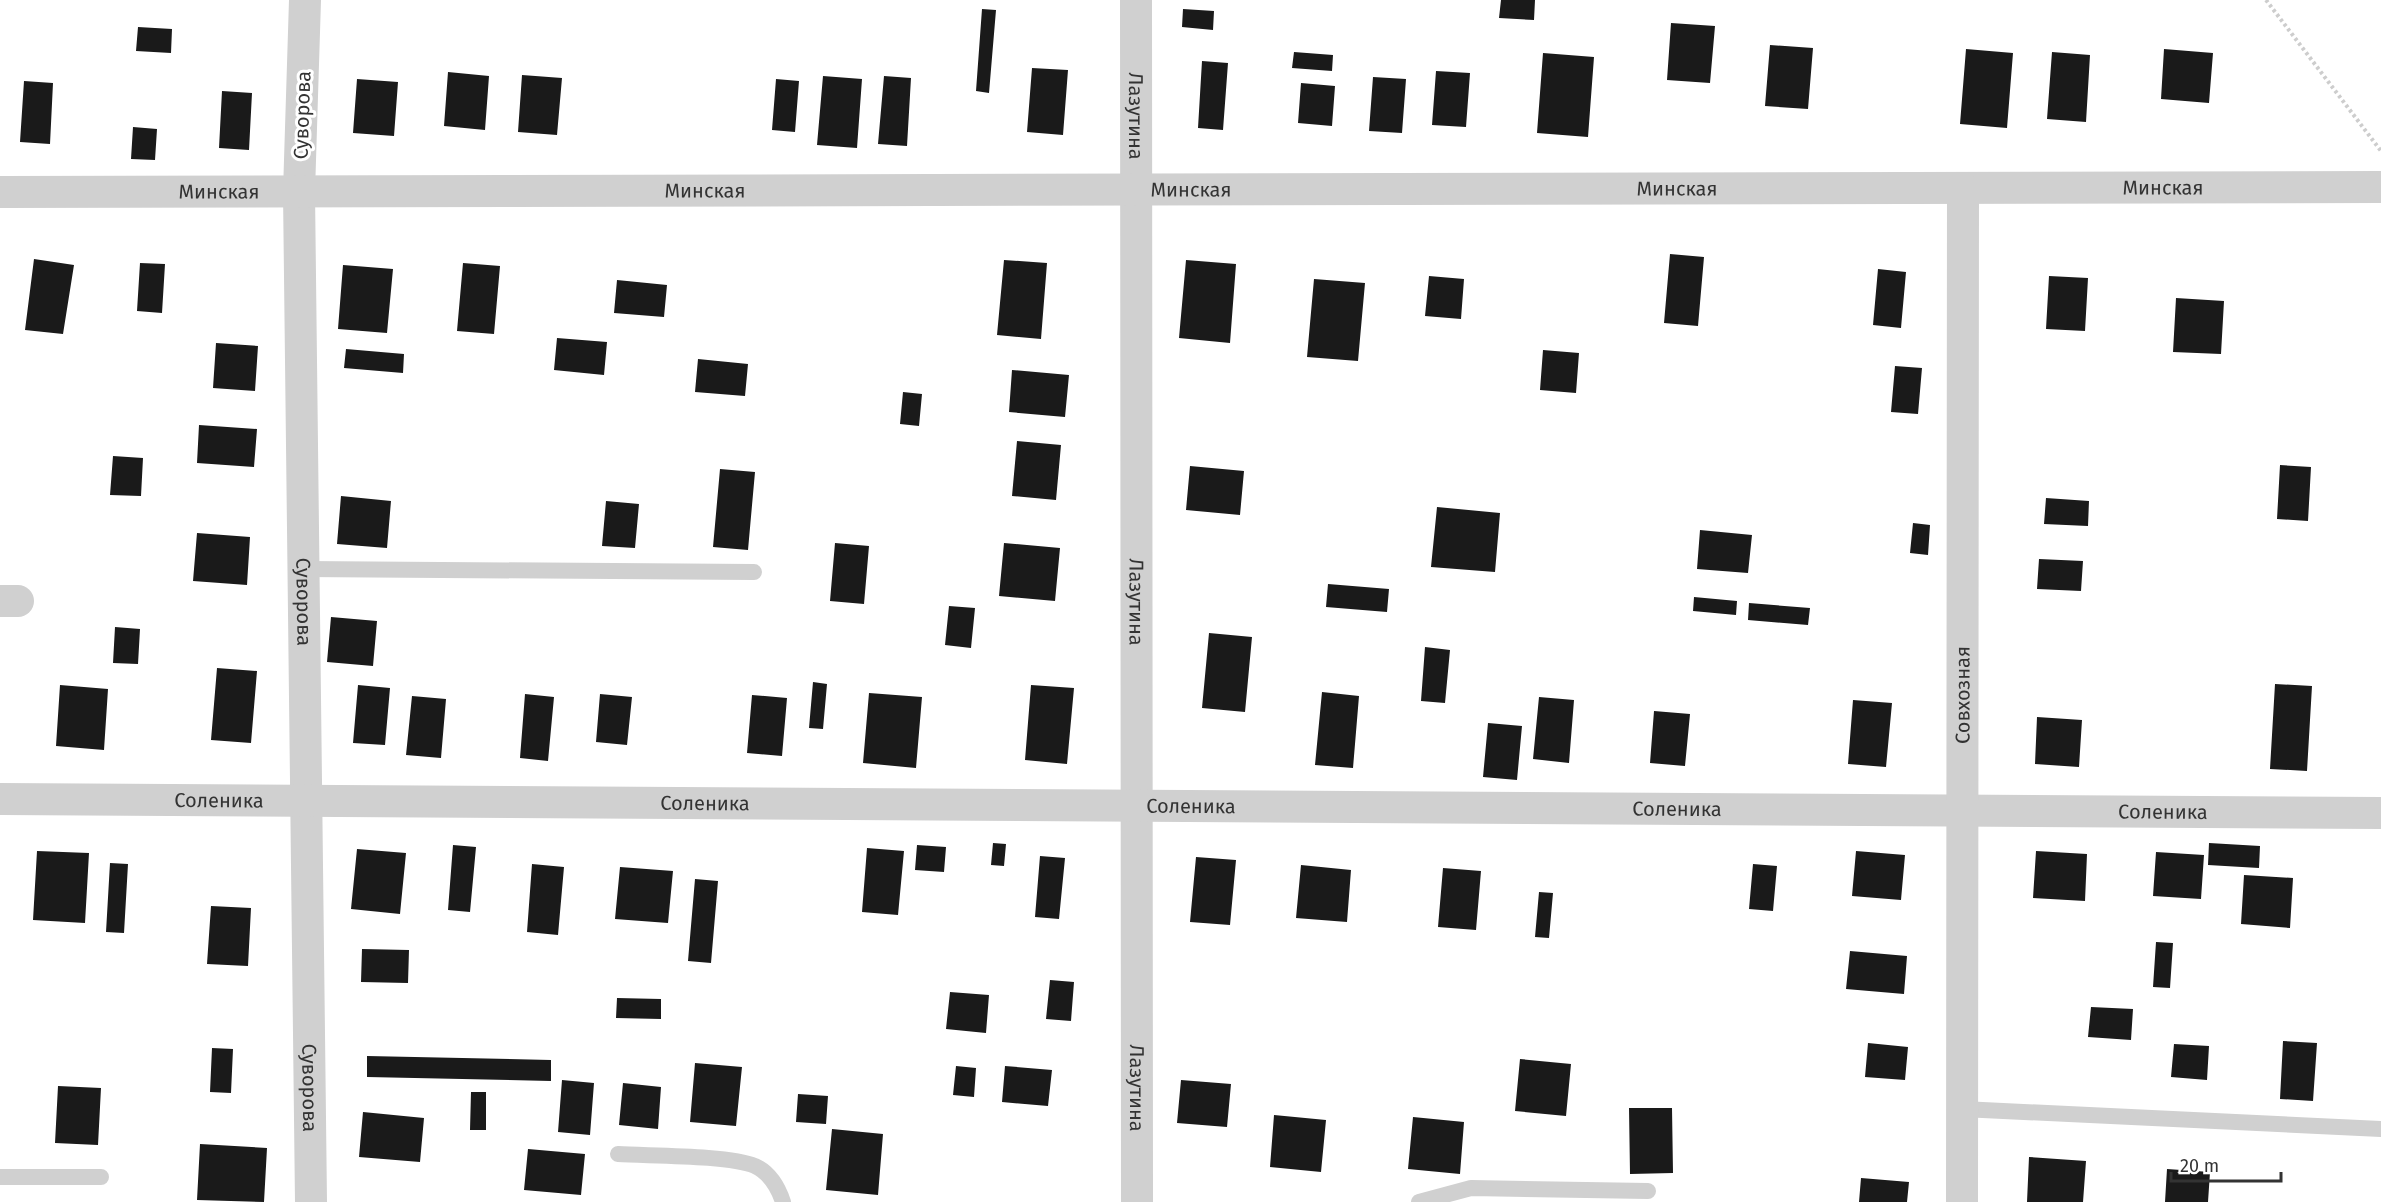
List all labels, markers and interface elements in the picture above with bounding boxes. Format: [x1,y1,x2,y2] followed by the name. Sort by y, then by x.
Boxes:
[288,70,316,160] street label: Суворова
[1124,72,1148,160] street label: Лазутина
[2122,175,2204,200] street label: Минская
[1636,176,1718,201] street label: Минская
[1150,177,1232,202] street label: Минская
[664,178,746,203] street label: Минская
[178,179,260,204] street label: Минская
[291,557,316,646] street label: Суворова
[1124,558,1149,646] street label: Лазутина
[1950,646,1975,744] street label: Совхозная
[174,788,264,813] street label: Соленика
[660,791,750,815] street label: Соленика
[1146,794,1236,818] street label: Соленика
[1632,797,1722,821] street label: Соленика
[2118,799,2208,824] street label: Соленика
[297,1043,322,1132] street label: Суворова
[1125,1044,1149,1132] street label: Лазутина
[2171,1145,2280,1183] scale bar
[2180,1155,2219,1177] text: 20 m

